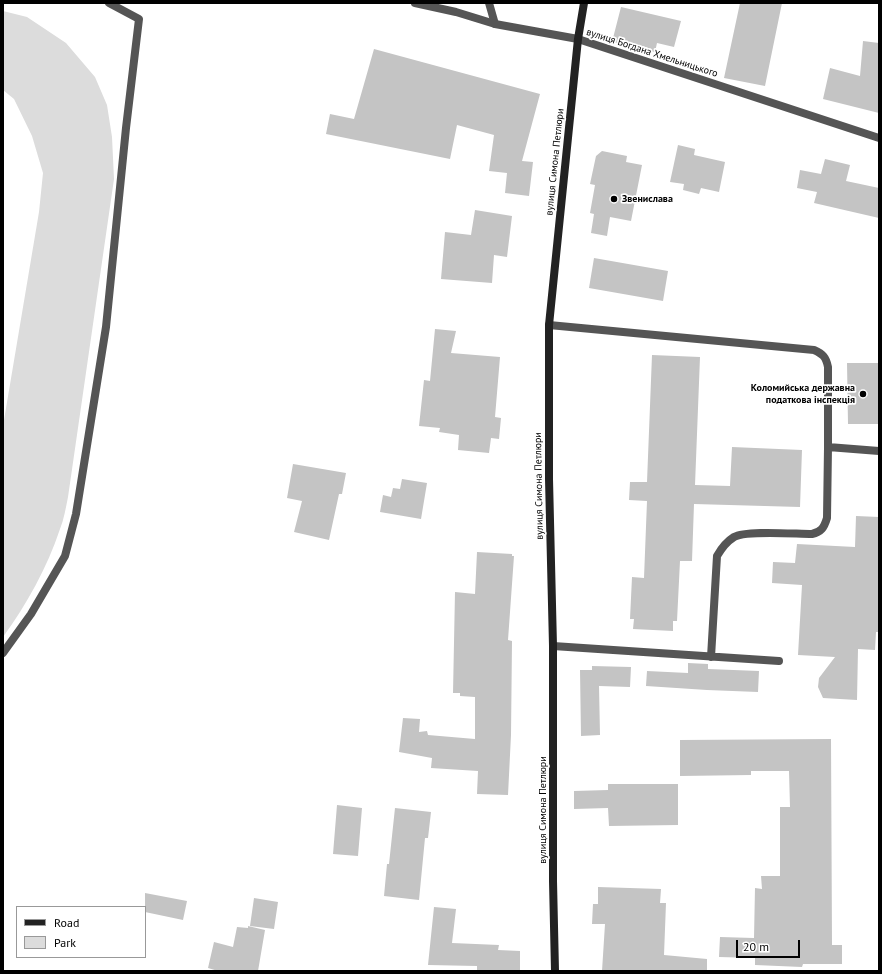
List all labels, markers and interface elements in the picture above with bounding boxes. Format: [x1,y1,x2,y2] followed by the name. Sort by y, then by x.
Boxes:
[585,26,719,80] street label: вулиця Богдана Хмельницького
[543,108,567,216] street label: вулиця Симона Петлюри
[622,193,673,205] place label: Звенислава
[609,194,619,204] marker: Звенислава
[751,382,855,406] place label: Коломийська державна податкова інспекція
[858,389,868,399] marker: Коломийська державна податкова інспекція
[532,432,546,540] street label: вулиця Симона Петлюри
[537,756,549,864] street label: вулиця Симона Петлюри
[16,906,146,958] legend
[54,915,79,930] text: Road
[738,932,802,958] scale bar
[54,935,76,950] text: Park
[743,939,769,954] text: 20 m

